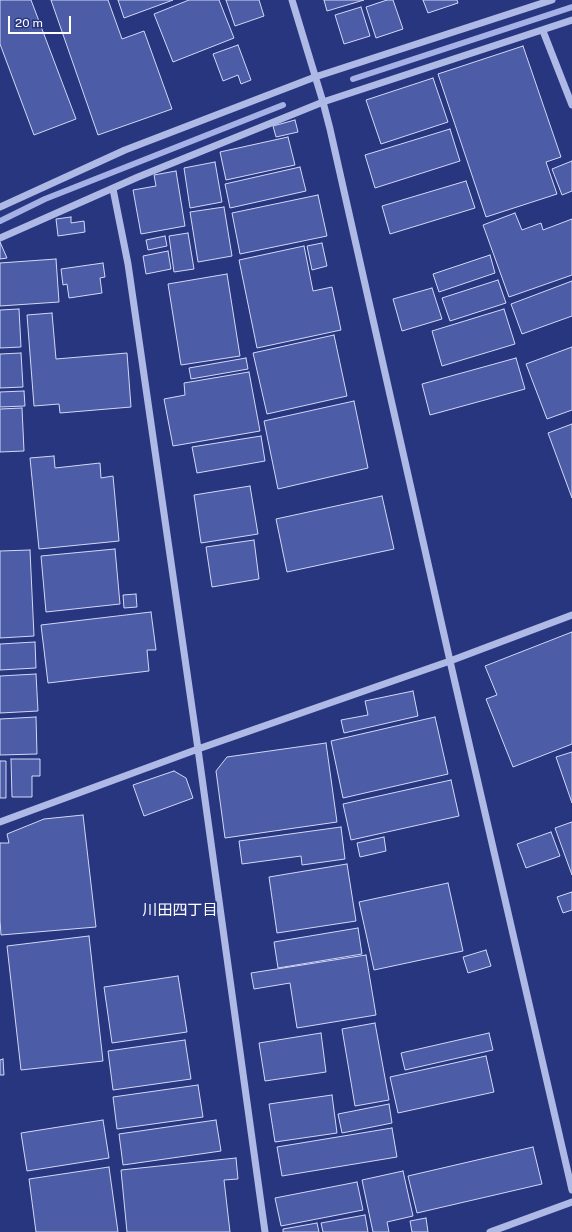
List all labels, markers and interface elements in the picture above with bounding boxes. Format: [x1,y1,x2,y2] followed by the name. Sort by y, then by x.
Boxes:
[10,8,73,34] scale bar
[15,16,43,30] text: 20 m
[143,901,217,919] district label: 川田四丁目

